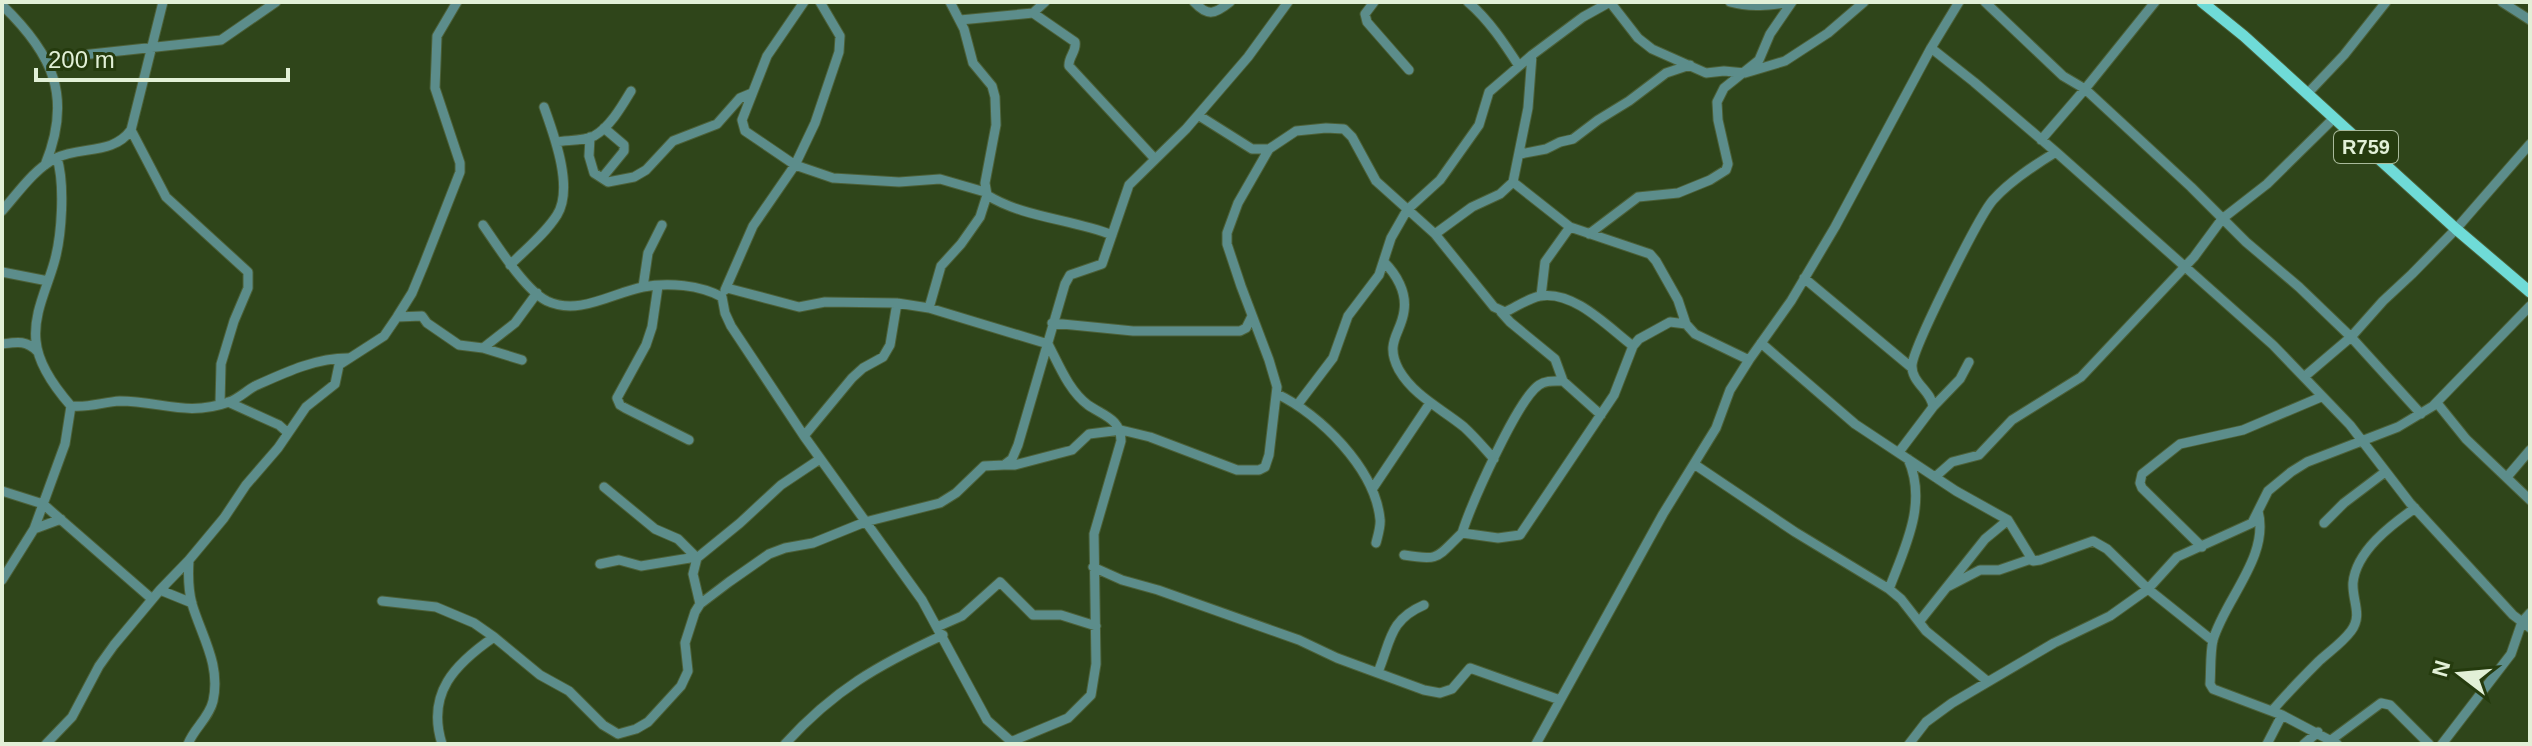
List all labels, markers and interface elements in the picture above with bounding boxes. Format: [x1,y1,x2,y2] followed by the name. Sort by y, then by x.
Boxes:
[36,32,288,82] scale bar
[48,46,115,73] text: 200 m
[2334,131,2398,163] road number: R759
[2420,634,2500,714] north arrow
[2427,658,2455,680] text: N

